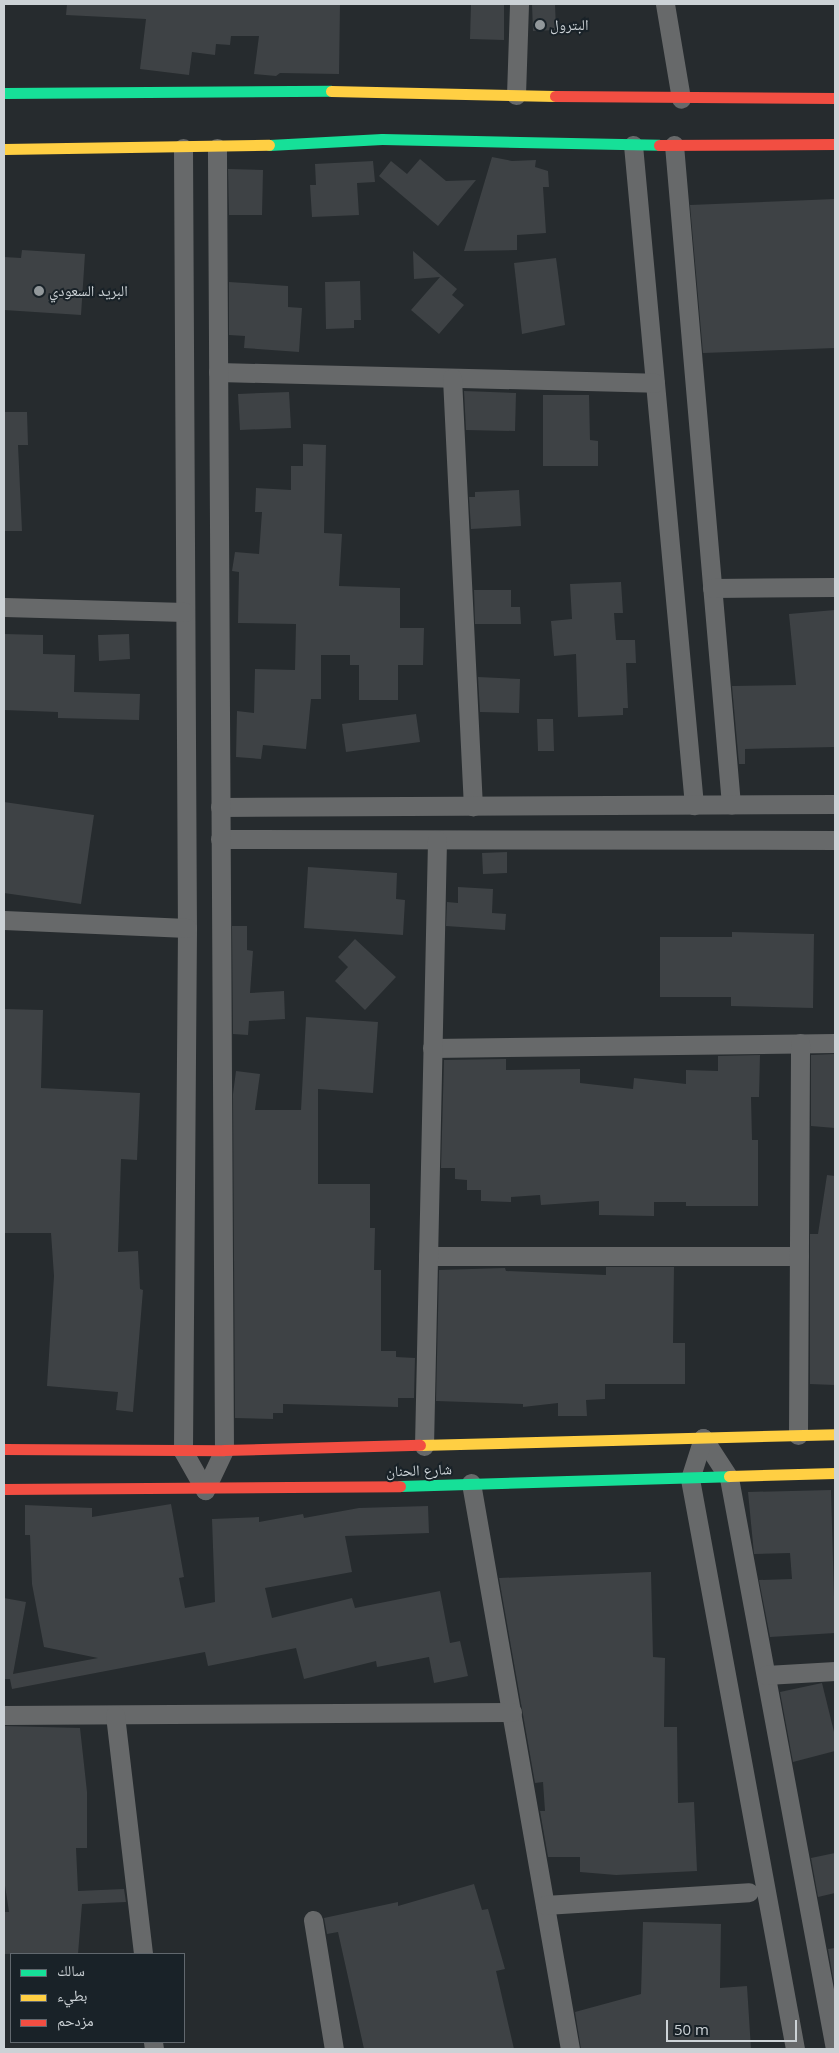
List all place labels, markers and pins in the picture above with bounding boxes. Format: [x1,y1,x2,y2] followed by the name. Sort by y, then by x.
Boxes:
[550,16,589,34] place label: البترول
[534,19,546,31] marker: البترول
[49,282,128,300] place label: البريد السعودي
[33,285,45,297] marker: البريد السعودي

